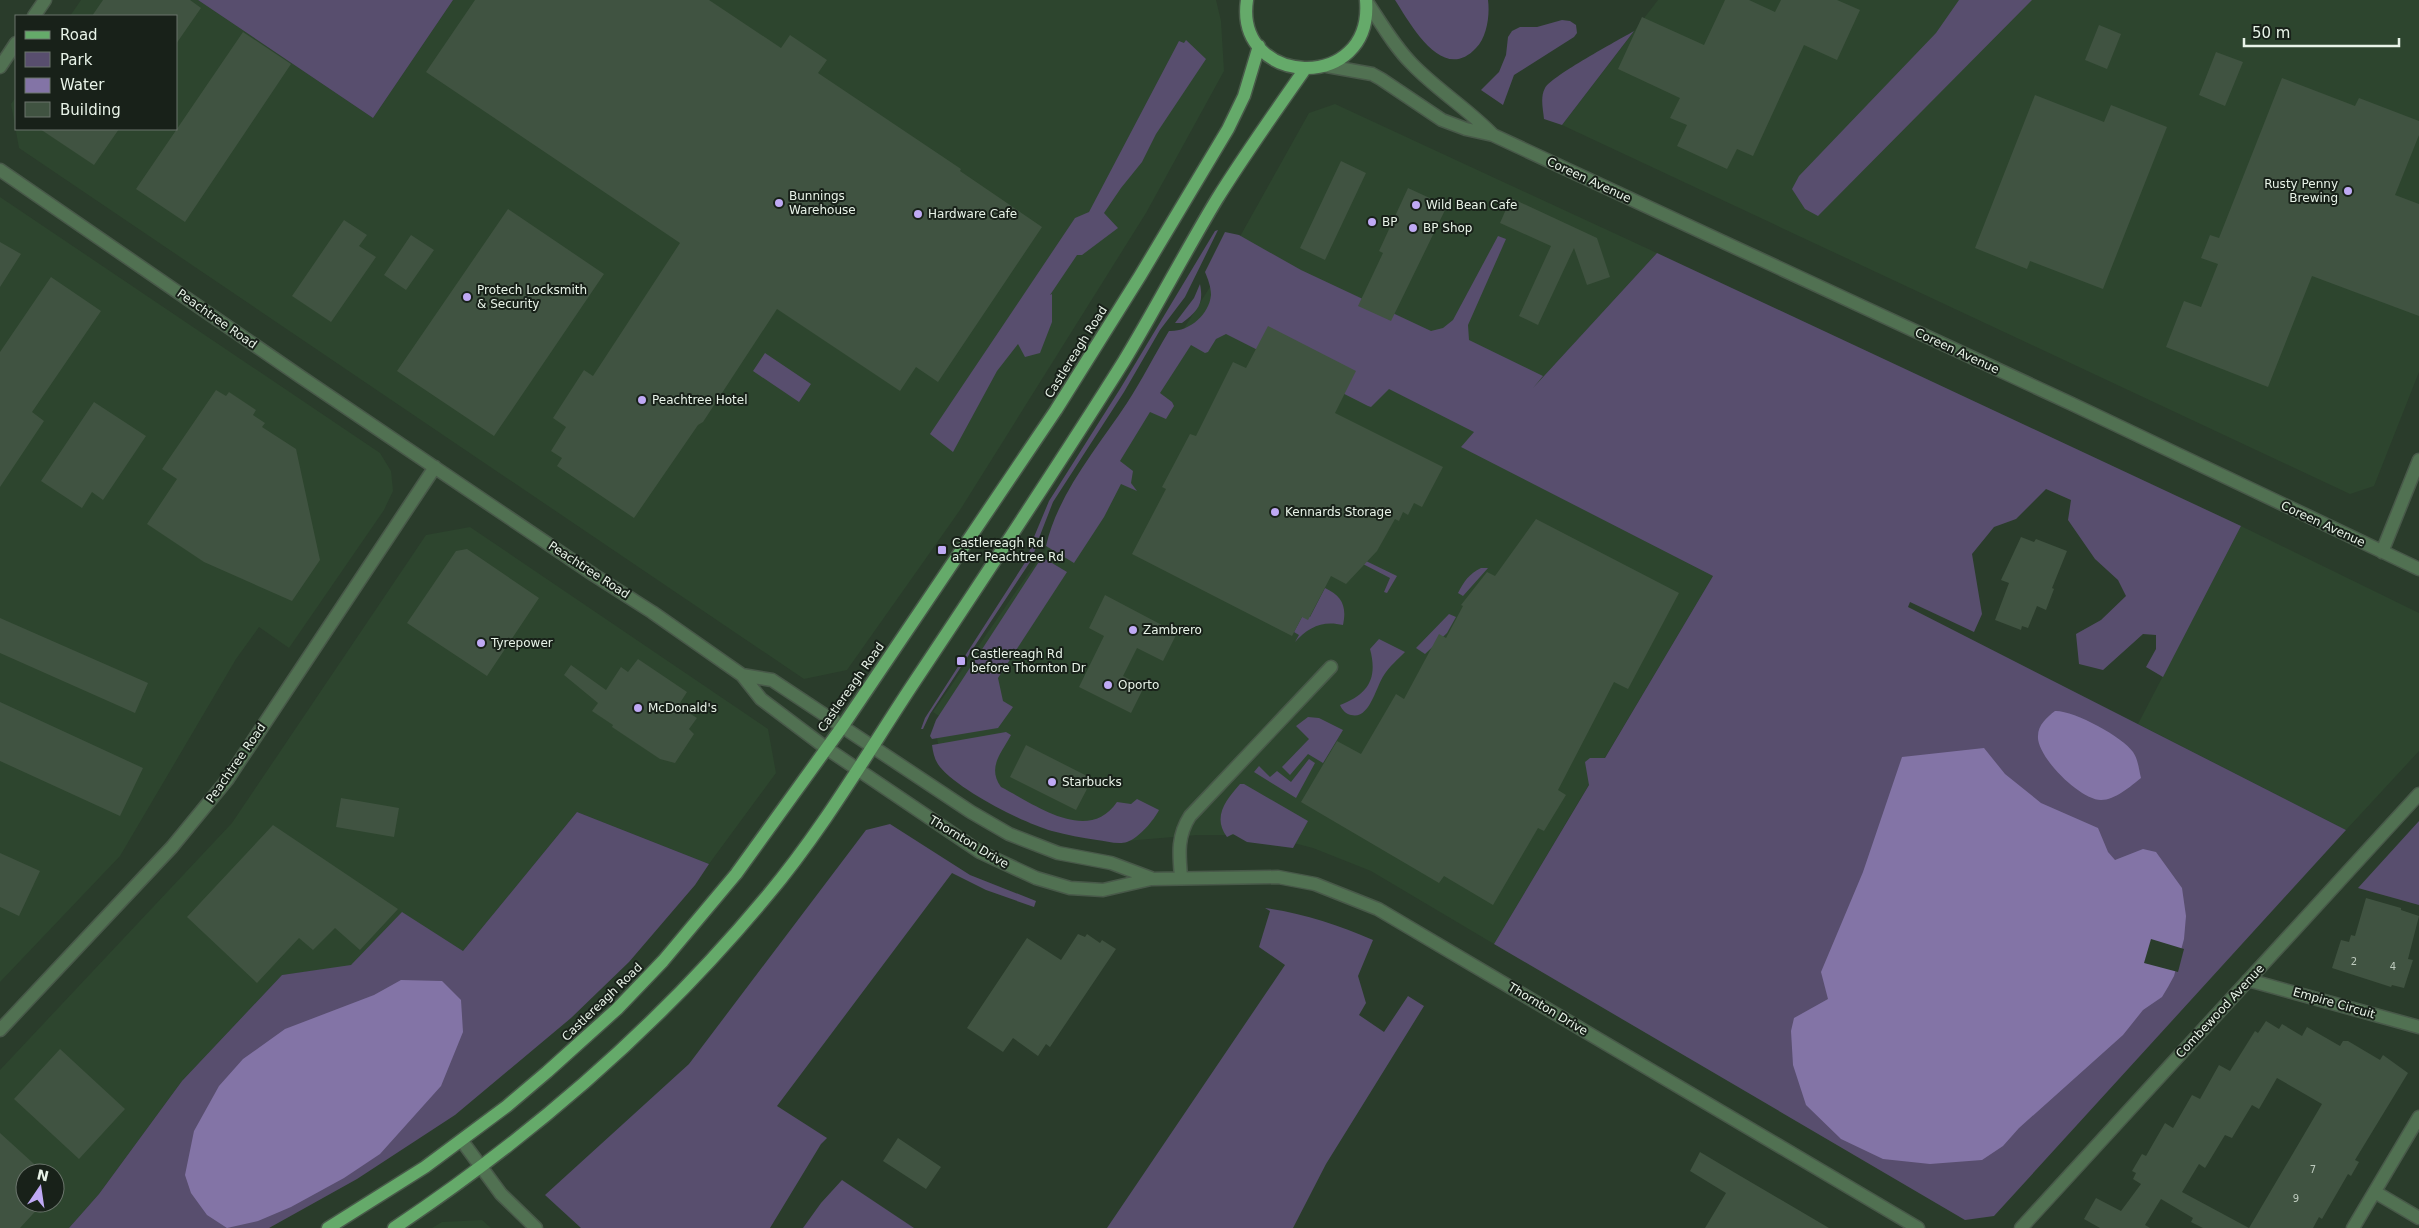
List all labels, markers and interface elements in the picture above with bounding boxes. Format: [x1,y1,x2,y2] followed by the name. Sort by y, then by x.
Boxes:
[15,15,178,130] legend
[2244,15,2399,47] scale bar
[2252,24,2290,42] text: 50 m
[60,26,98,44] text: Road
[60,51,93,69] text: Park
[60,76,105,94] text: Water
[60,101,121,119] text: Building
[1545,154,1633,206] street label: Coreen Avenue
[2264,177,2338,205] place label: Rusty Penny Brewing
[2342,185,2354,197] marker: Rusty Penny Brewing
[789,189,856,217] place label: Bunnings Warehouse
[773,197,785,209] marker: Bunnings Warehouse
[1426,198,1517,212] place label: Wild Bean Cafe
[1410,199,1422,211] marker: Wild Bean Cafe
[928,207,1017,221] place label: Hardware Cafe
[912,208,924,220] marker: Hardware Cafe
[1382,215,1397,229] place label: BP
[1366,216,1378,228] marker: BP
[1423,221,1472,235] place label: BP Shop
[1407,222,1419,234] marker: BP Shop
[477,283,587,311] place label: Protech Locksmith & Security
[175,286,259,352] street label: Peachtree Road
[461,291,473,303] marker: Protech Locksmith & Security
[1042,303,1110,401] street label: Castlereagh Road
[1913,325,2001,377] street label: Coreen Avenue
[652,393,748,407] place label: Peachtree Hotel
[636,394,648,406] marker: Peachtree Hotel
[2279,498,2367,550] street label: Coreen Avenue
[1285,505,1392,519] place label: Kennards Storage
[1269,506,1281,518] marker: Kennards Storage
[952,536,1064,564] place label: Castlereagh Rd after Peachtree Rd
[546,539,632,601] street label: Peachtree Road
[936,544,948,556] marker: Castlereagh Rd after Peachtree Rd
[1143,623,1202,637] place label: Zambrero
[1127,624,1139,636] marker: Zambrero
[490,636,553,650] place label: Tyrepower
[475,637,487,649] marker: Tyrepower
[815,640,887,734] street label: Castlereagh Road
[971,647,1086,675] place label: Castlereagh Rd before Thornton Dr
[955,655,967,667] marker: Castlereagh Rd before Thornton Dr
[1118,678,1159,692] place label: Oporto
[1102,679,1114,691] marker: Oporto
[648,701,717,715] place label: McDonald's
[632,702,644,714] marker: McDonald's
[203,721,269,805] street label: Peachtree Road
[1062,775,1122,789] place label: Starbucks
[1046,776,1058,788] marker: Starbucks
[926,812,1011,871] street label: Thornton Drive
[2351,956,2357,967] house number: 2
[559,960,645,1044] street label: Castlereagh Road
[2173,961,2267,1061] street label: Combewood Avenue
[2390,961,2396,972] house number: 4
[1505,979,1590,1038] street label: Thornton Drive
[2291,985,2377,1021] street label: Empire Circuit
[15,1163,65,1213] north arrow
[2310,1164,2316,1175] house number: 7
[35,1166,50,1184] text: N
[2293,1193,2299,1204] house number: 9

